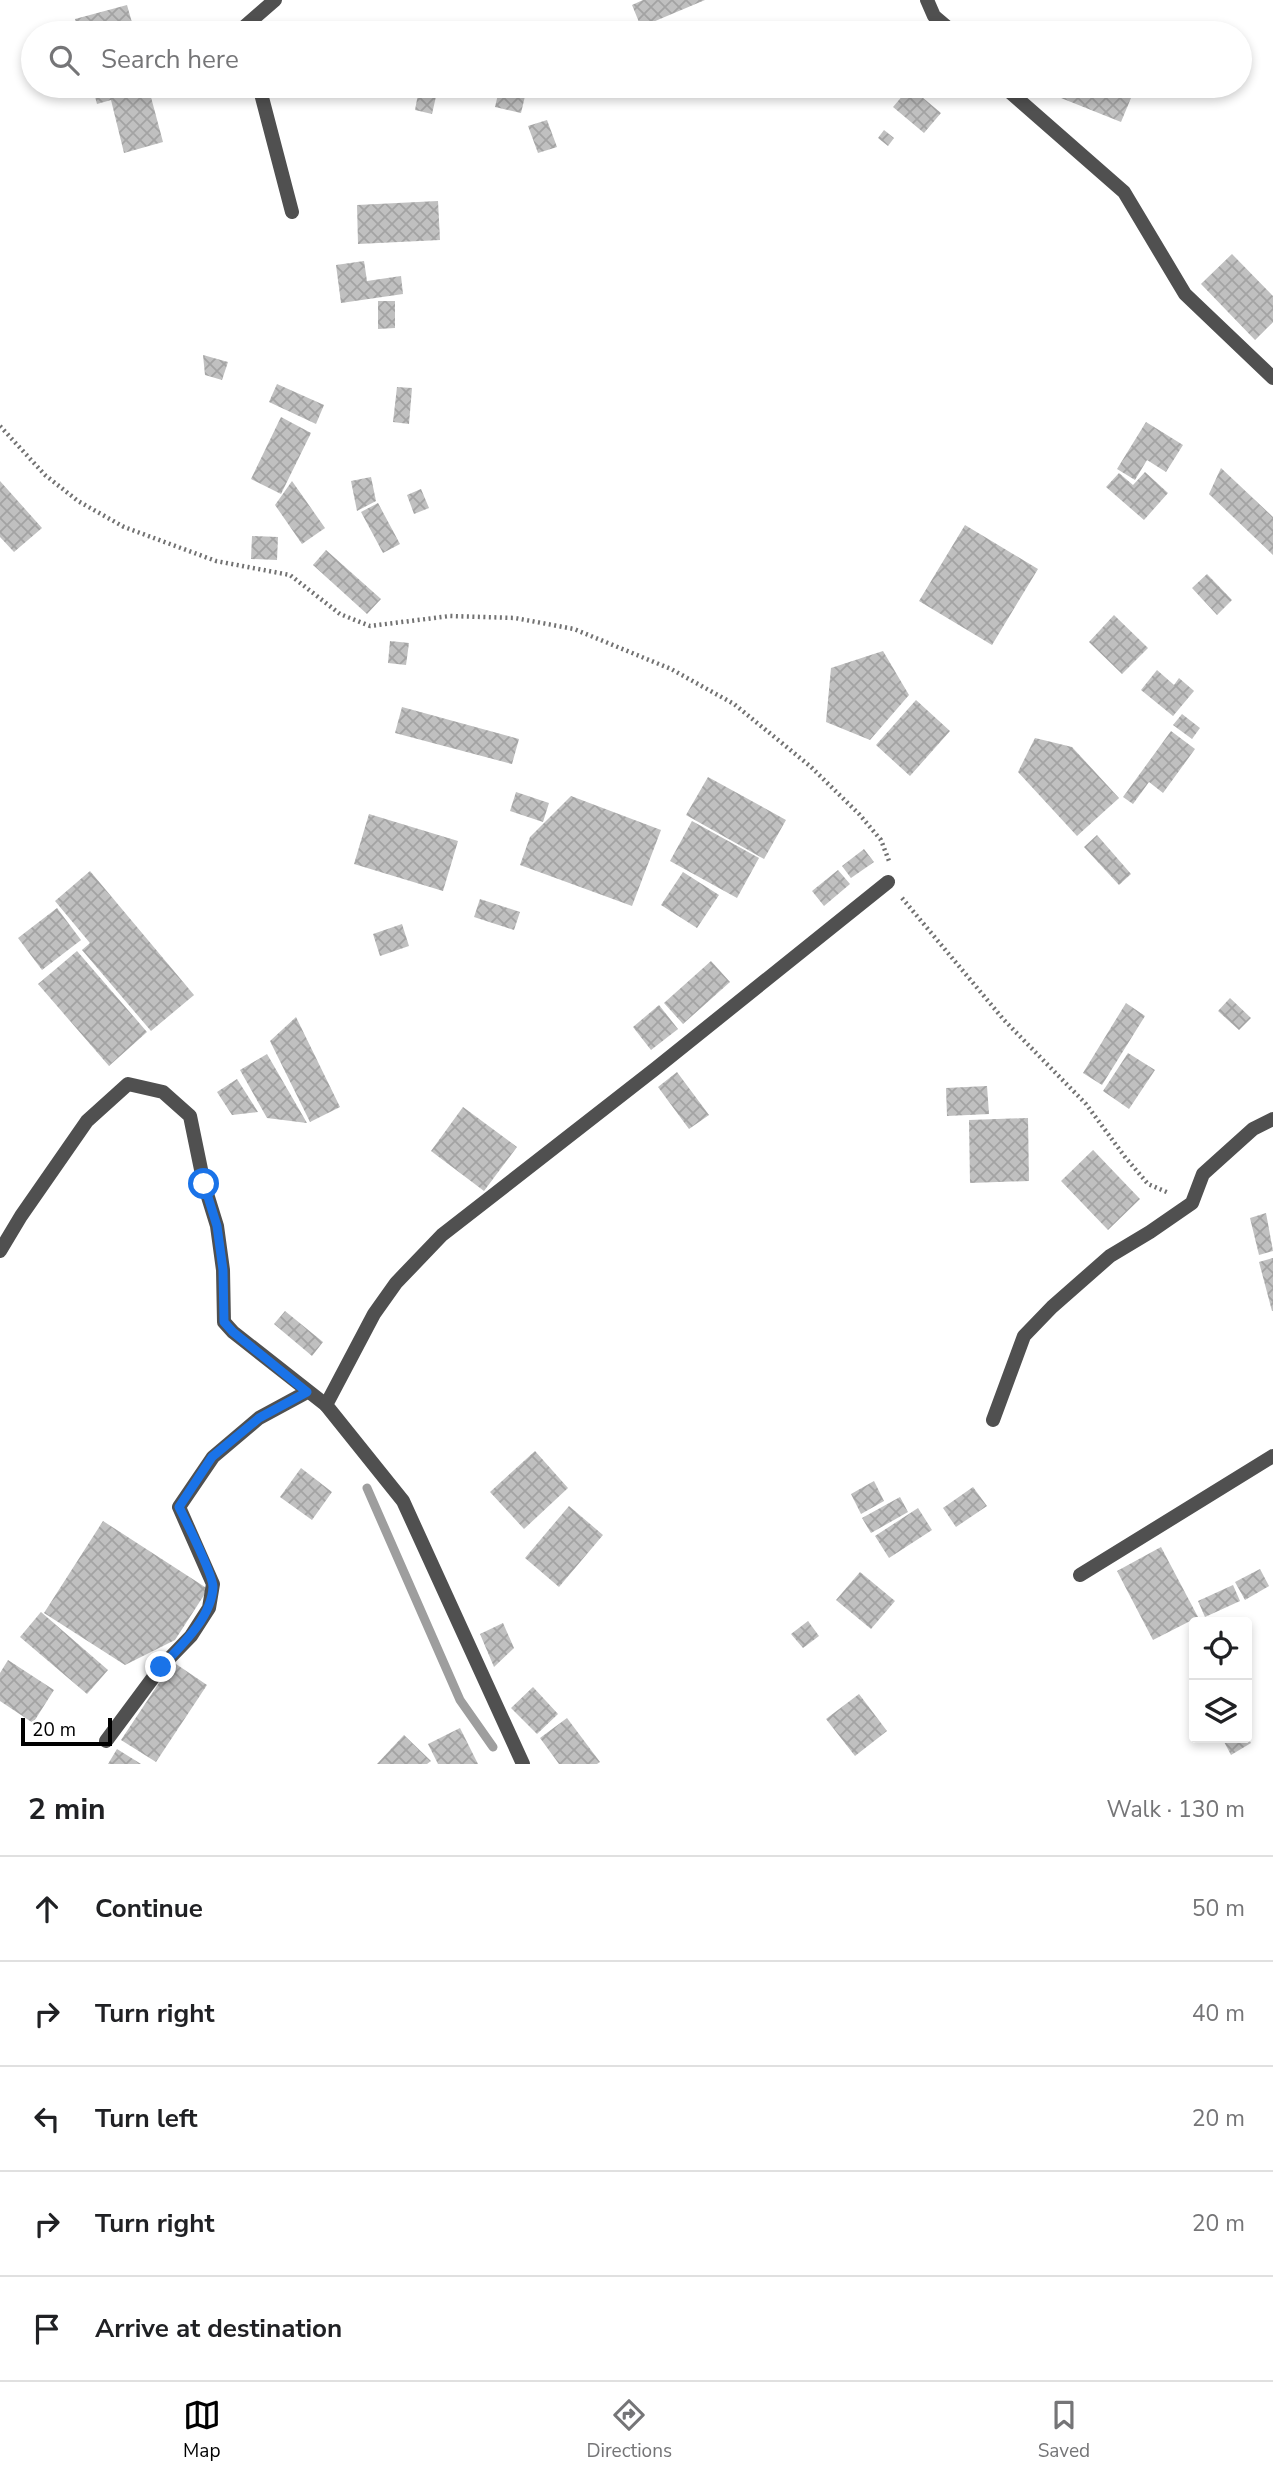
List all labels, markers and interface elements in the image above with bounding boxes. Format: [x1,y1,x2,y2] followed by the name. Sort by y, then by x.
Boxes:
[21,21,1252,98] search box
[45,41,83,79] icon: search
[101,42,239,77] text: Search here
[188,1168,219,1199] route start
[1189,1617,1252,1743] map controls
[1189,1617,1252,1680] button: locate
[145,1651,176,1682] route end
[1189,1680,1252,1743] button: layers
[21,1715,112,1747] scale bar
[32,1717,76,1743] text: 20 m
[28,1789,106,1830] text: 2 min
[1106,1794,1245,1825] text: Walk · 130 m
[28,1890,66,1928] icon: ahead
[95,1891,203,1926] text: Continue
[1192,1893,1245,1924] text: 50 m
[28,1995,66,2033] icon: right
[95,1996,214,2031] text: Turn right
[1192,1998,1245,2029] text: 40 m
[28,2100,66,2138] icon: left
[95,2101,198,2136] text: Turn left
[1192,2103,1245,2134] text: 20 m
[28,2205,66,2243] icon: right
[95,2206,214,2241] text: Turn right
[1192,2208,1245,2239] text: 20 m
[28,2310,66,2348] icon: arrive
[95,2311,342,2346] text: Arrive at destination
[183,2396,221,2464] tab: Map
[586,2396,672,2464] tab: Directions
[1038,2396,1090,2464] tab: Saved

